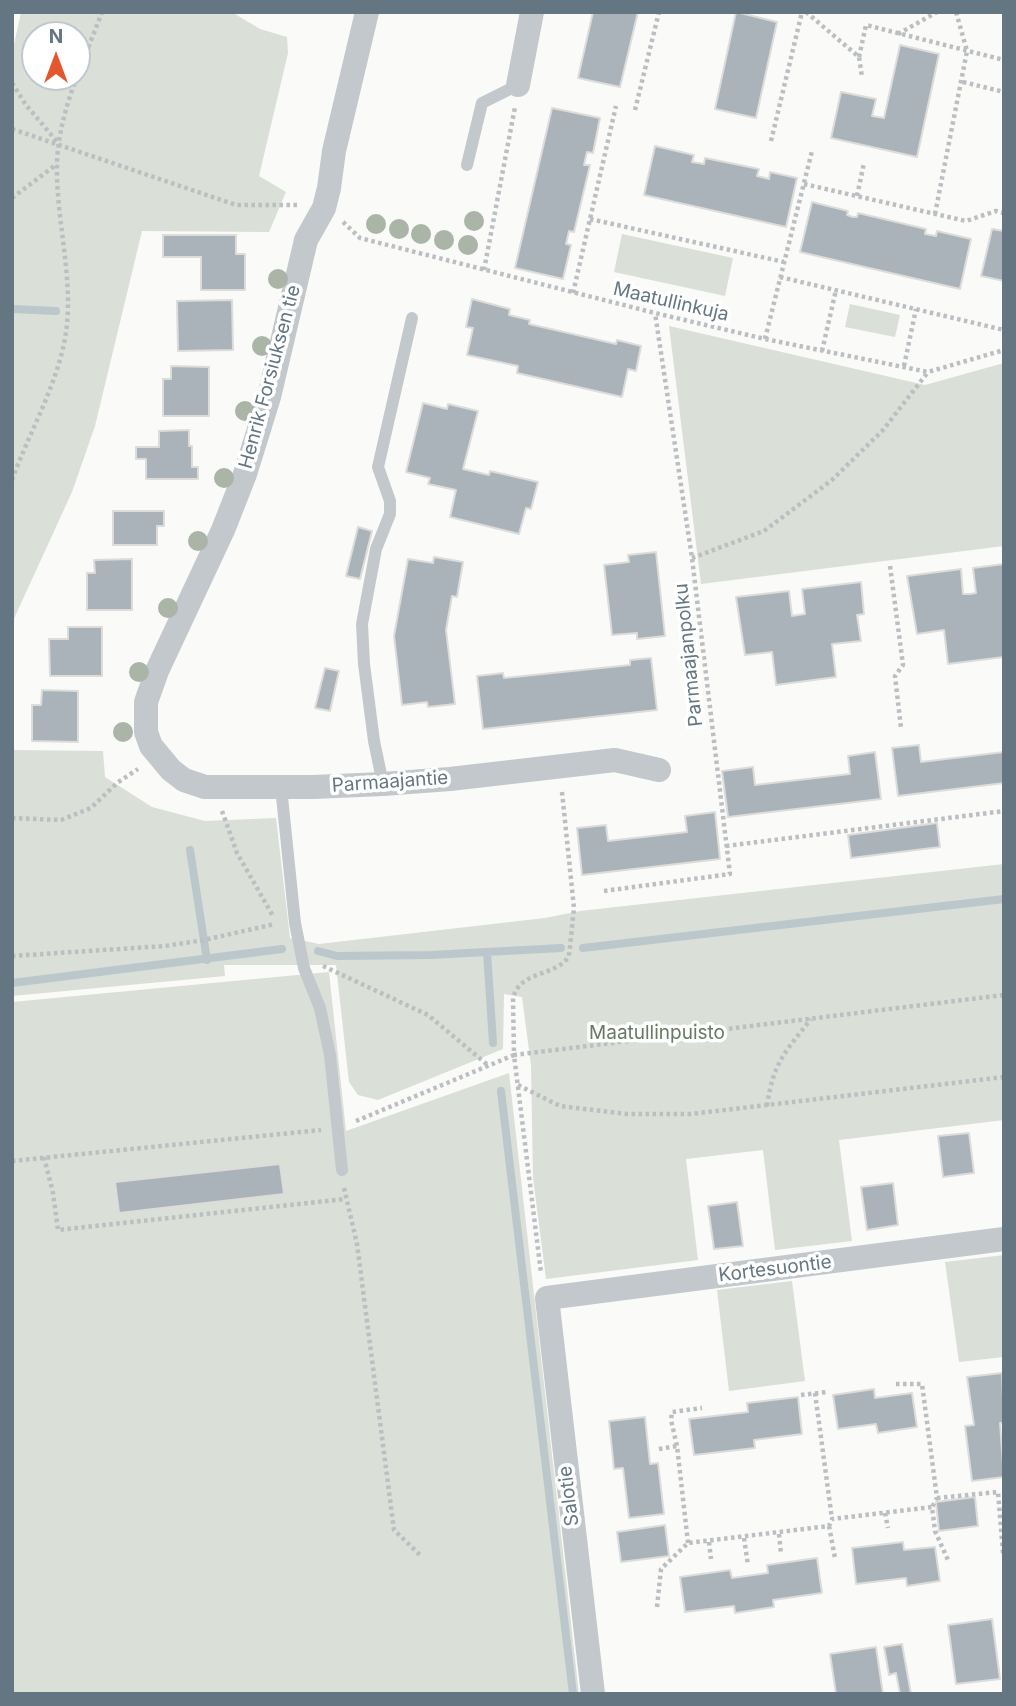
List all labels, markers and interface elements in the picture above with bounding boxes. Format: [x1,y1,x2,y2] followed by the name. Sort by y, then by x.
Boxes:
[21,21,91,91] north arrow
[49,25,63,48] text: N
[611,278,731,326] street label: Maatullinkuja
[235,283,305,471] street label: Henrik Forsiuksen tie
[670,582,708,728] street label: Parmaajanpolku
[331,767,449,797] street label: Parmaajantie
[589,1022,725,1044] park label: Maatullinpuisto
[717,1251,833,1287] street label: Kortesuontie
[554,1464,584,1528] street label: Salotie

